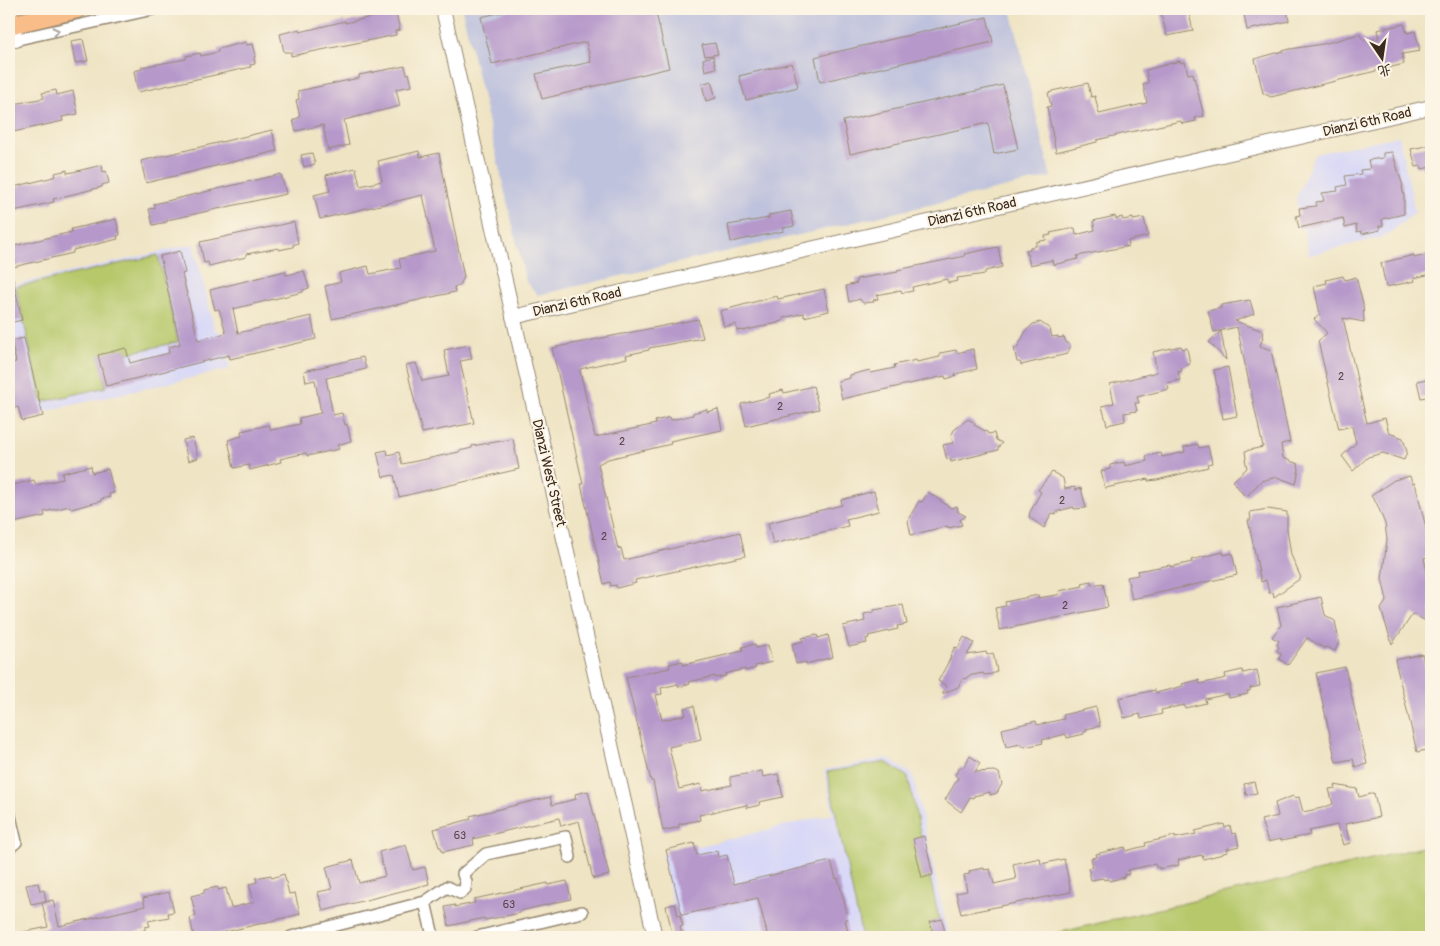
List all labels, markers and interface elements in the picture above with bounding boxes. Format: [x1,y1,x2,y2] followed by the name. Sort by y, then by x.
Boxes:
[52,26,61,37] one-way arrow
[1358,32,1408,82] north arrow
[1376,60,1394,80] text: 北
[1321,104,1413,140] street label: Dianzi 6th Road
[926,194,1018,230] street label: Dianzi 6th Road
[531,284,623,320] street label: Dianzi 6th Road
[1338,370,1344,383] house number: 2
[777,400,783,413] house number: 2
[528,418,570,529] street label: Dianzi West Street
[619,435,625,448] house number: 2
[1059,494,1065,507] house number: 2
[601,530,607,543] house number: 2
[1062,599,1068,612] house number: 2
[454,829,466,842] house number: 63
[503,898,515,911] house number: 63

